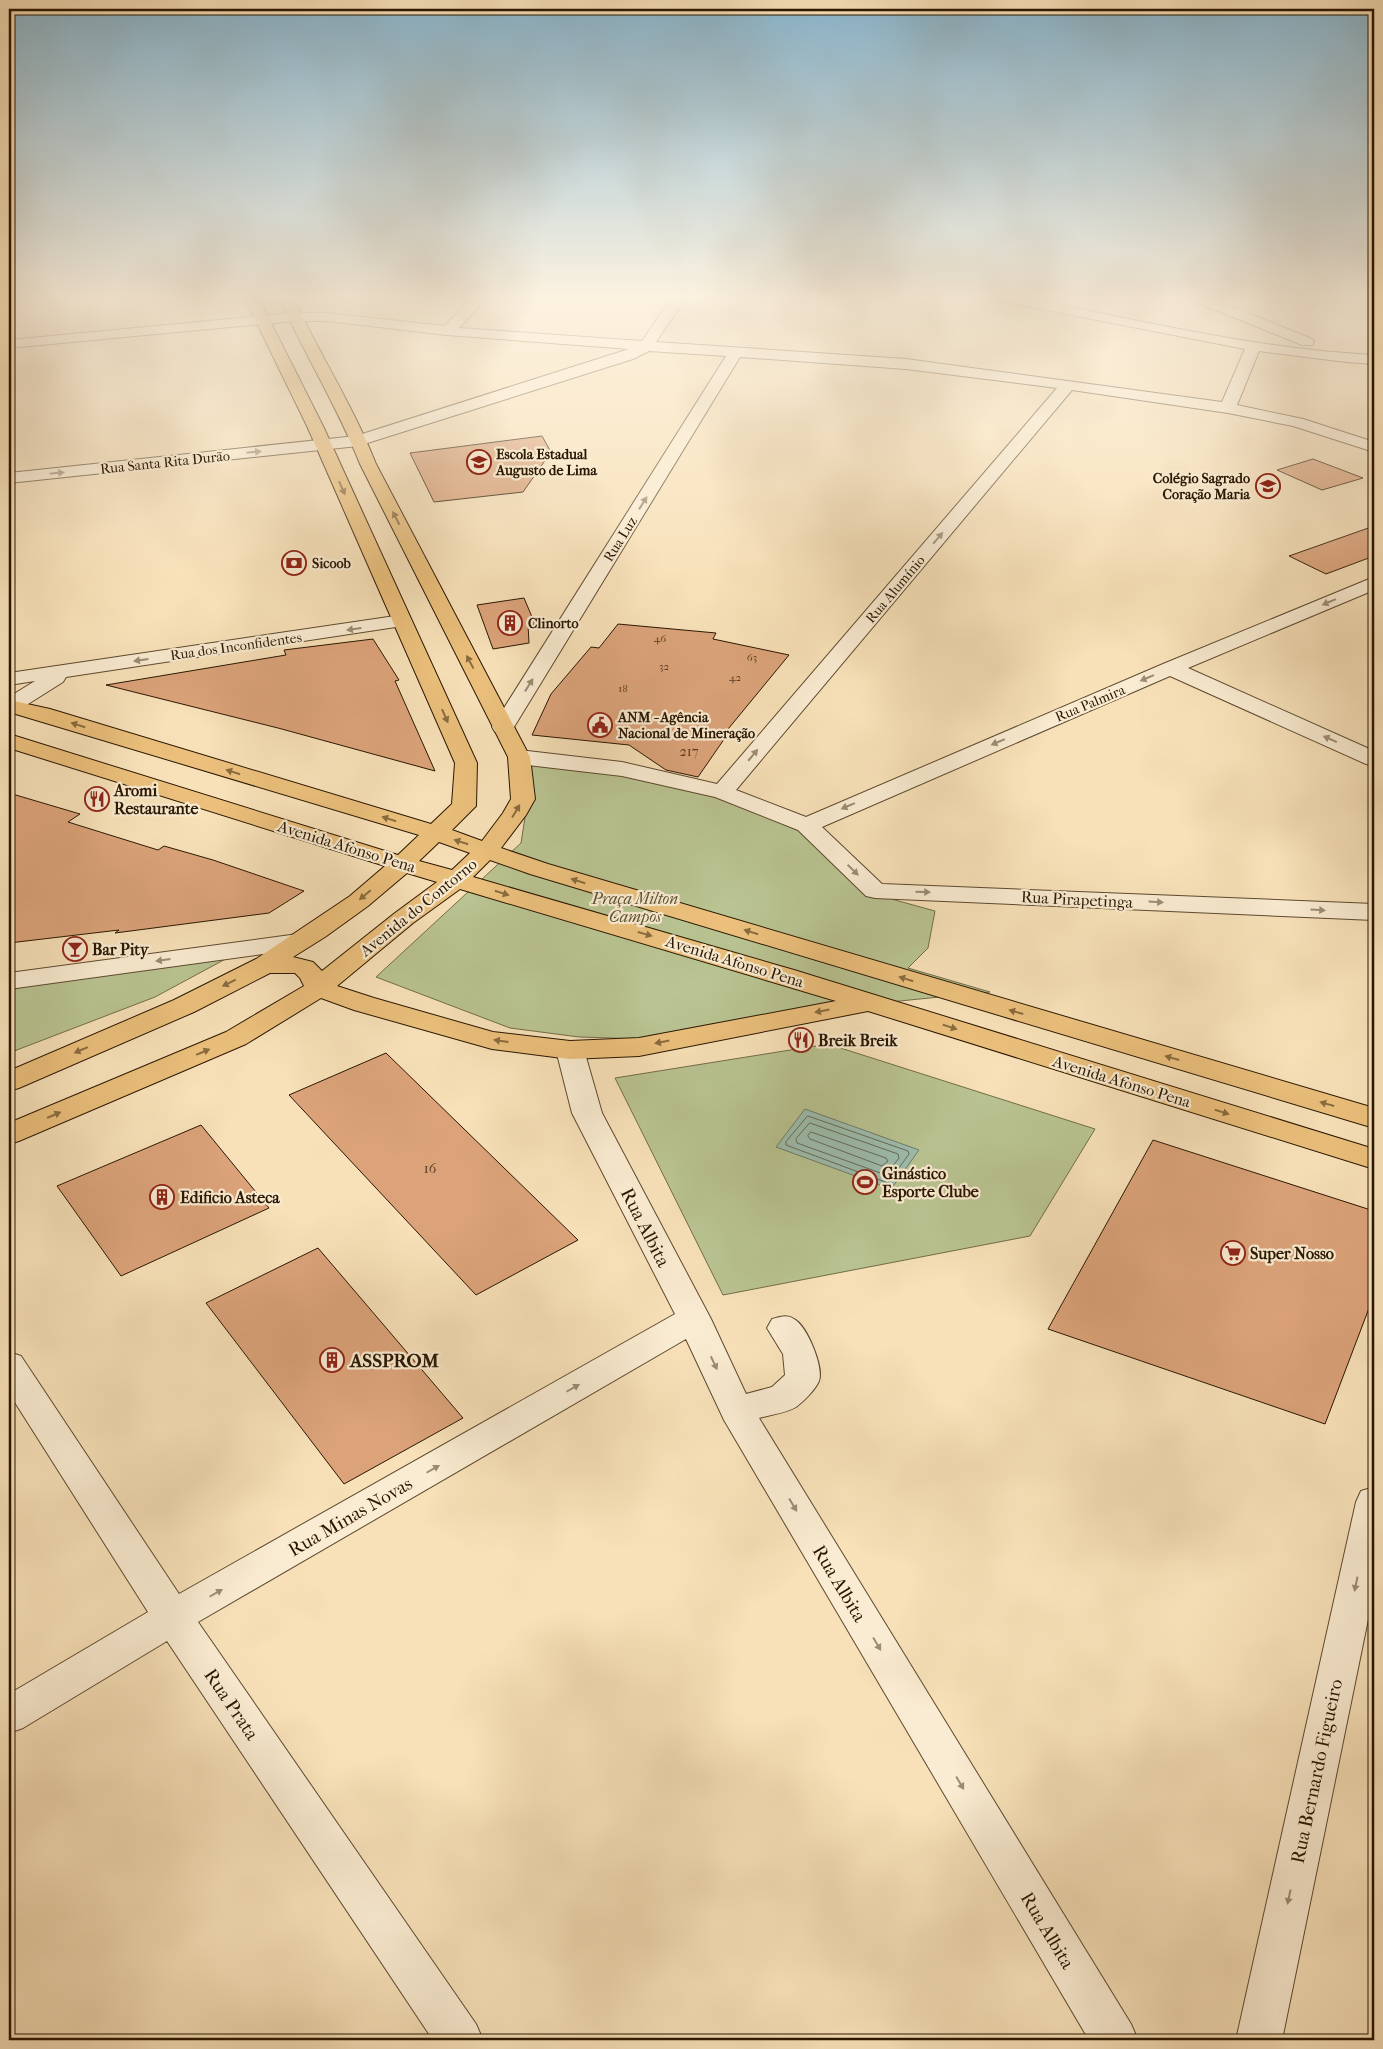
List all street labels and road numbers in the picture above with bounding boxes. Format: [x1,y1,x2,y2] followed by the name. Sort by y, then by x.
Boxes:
[99,447,231,478] street label: Rua Santa Rita Durão
[600,514,641,565] street label: Rua Luz
[862,552,929,627] street label: Rua Alumínio
[169,629,303,664] street label: Rua dos Inconfidentes
[1053,681,1128,726] street label: Rua Palmira
[275,816,419,877] street label: Avenida Afonso Pena
[355,854,481,961] street label: Avenida do Contorno
[1021,887,1134,912] street label: Rua Pirapetinga
[663,931,807,992] street label: Avenida Afonso Pena
[1050,1051,1194,1112] street label: Avenida Afonso Pena
[616,1184,674,1271] street label: Rua Albita
[285,1472,416,1561] street label: Rua Minas Novas
[808,1541,871,1626] street label: Rua Albita
[199,1665,263,1744] street label: Rua Prata
[1287,1677,1347,1866] street label: Rua Bernardo Figueiro
[1016,1888,1079,1973] street label: Rua Albita

